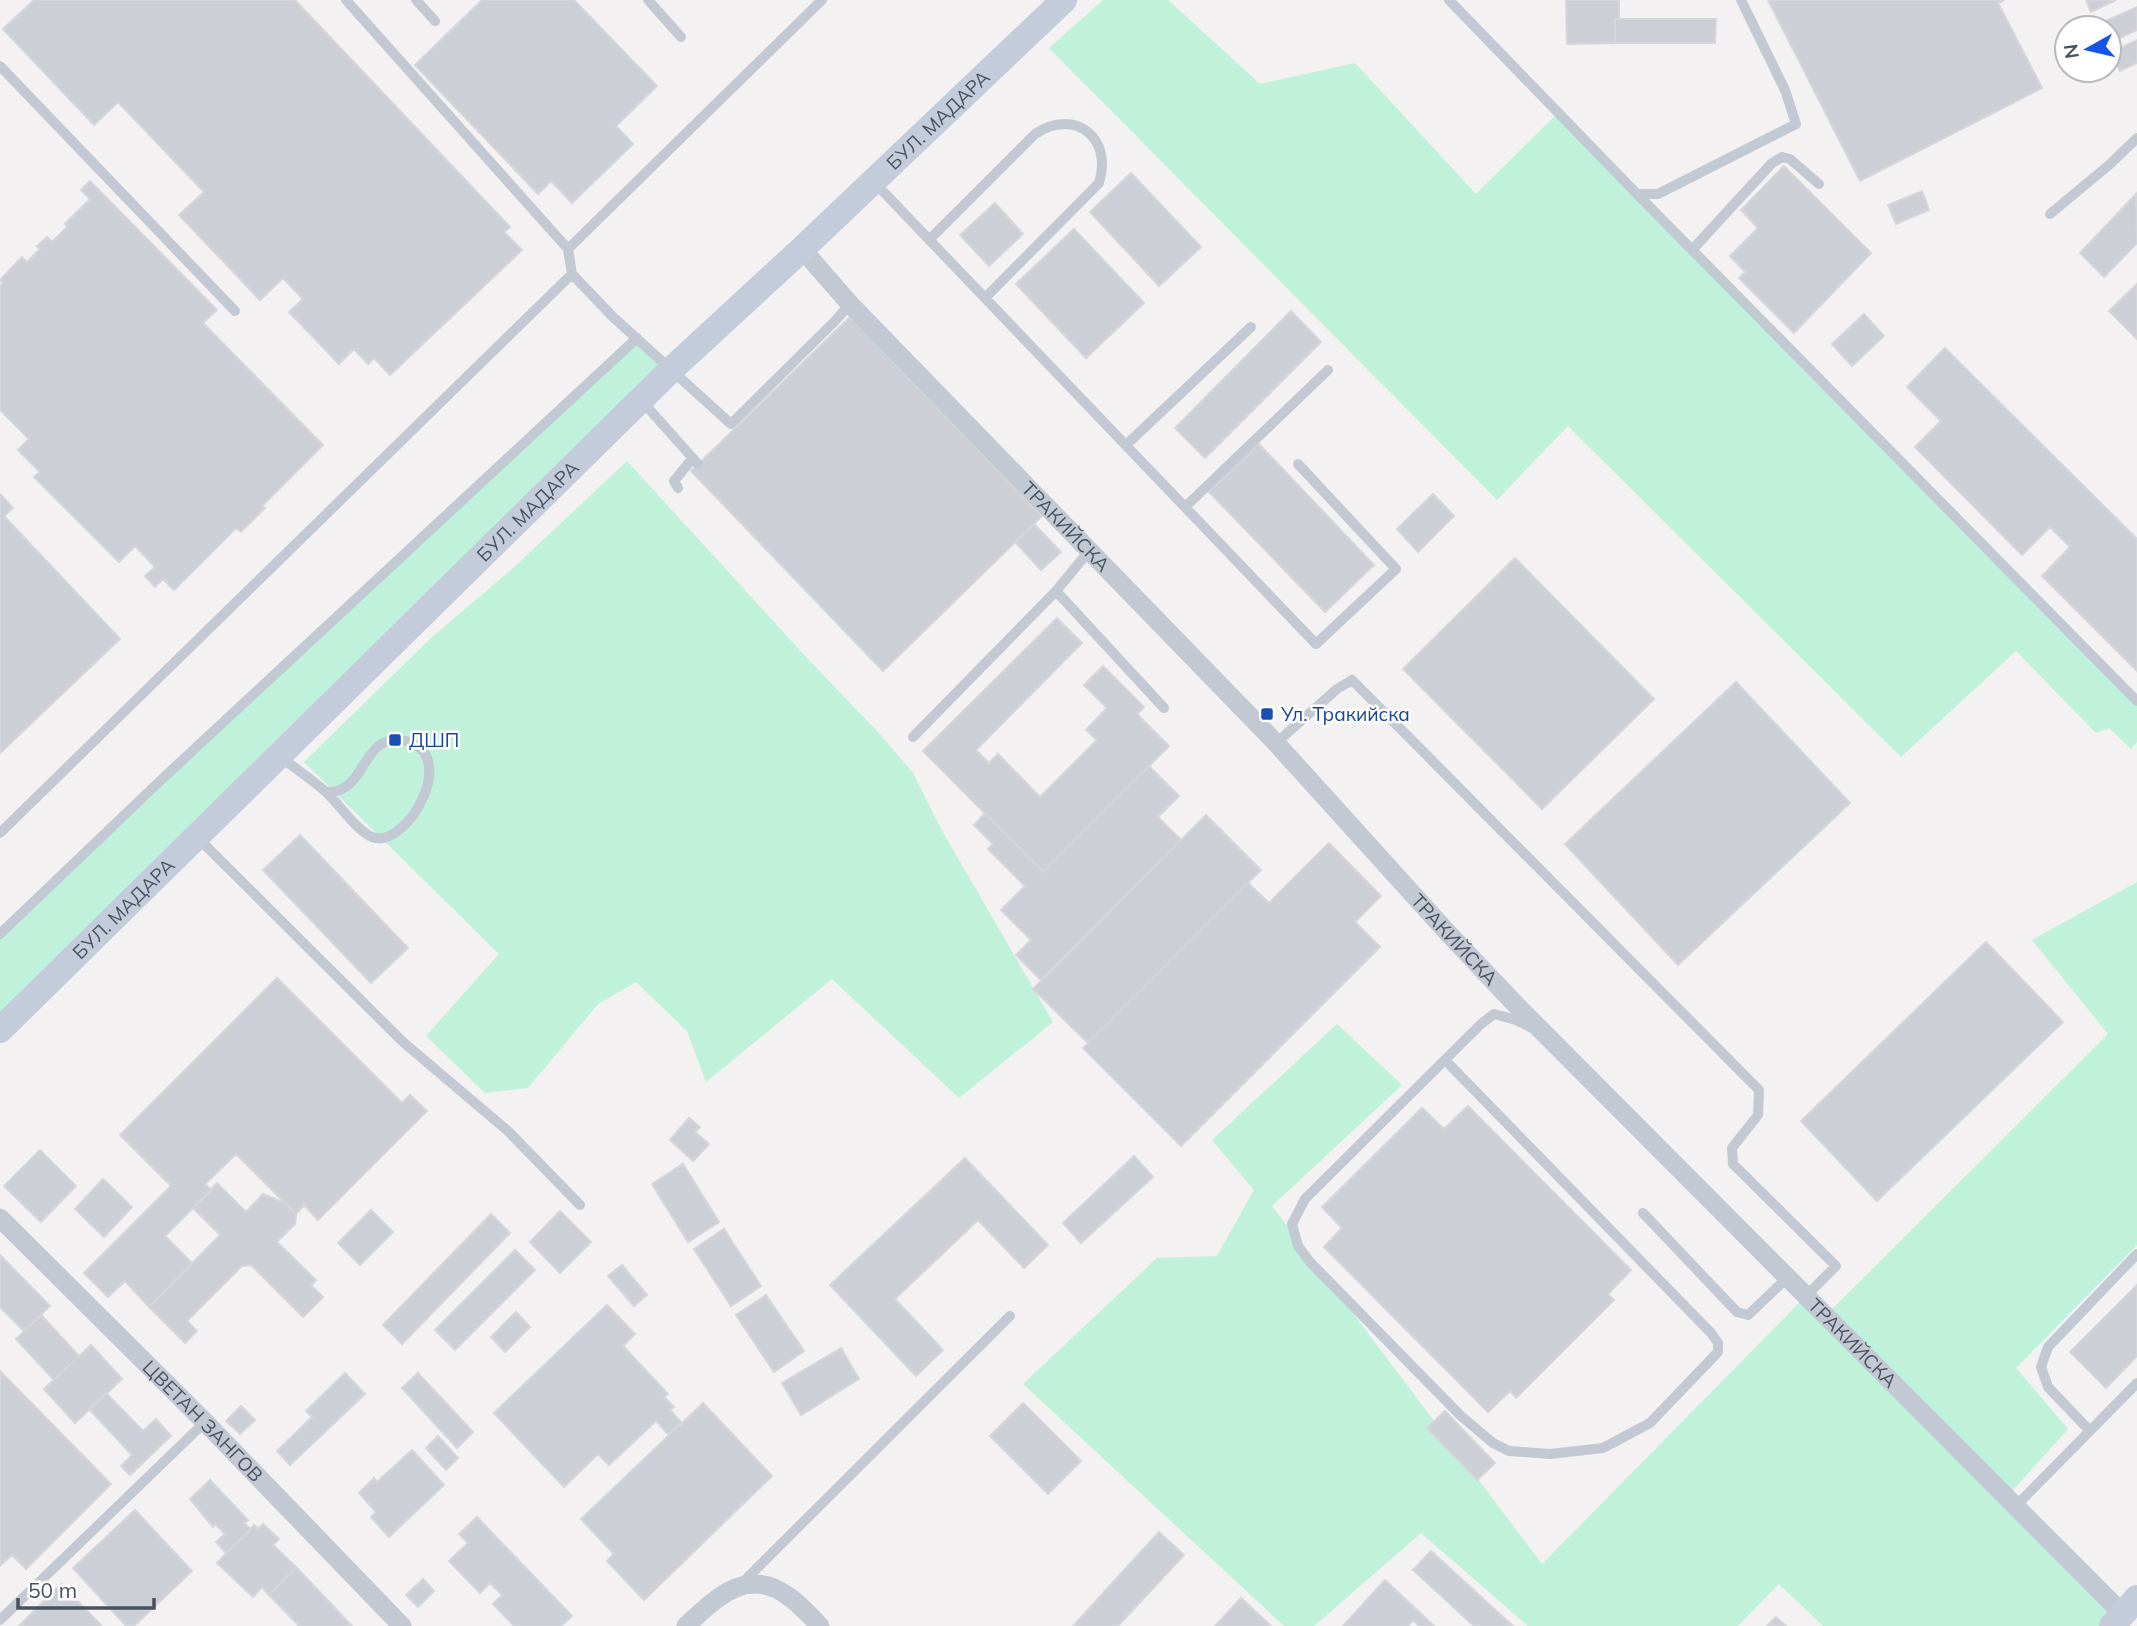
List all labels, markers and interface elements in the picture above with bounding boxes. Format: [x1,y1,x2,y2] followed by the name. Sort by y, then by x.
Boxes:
[2053,14,2123,84] north arrow
[2058,43,2084,60] text: N
[881,65,995,175] street label: БУЛ. МАДАРА
[471,456,584,566] street label: БУЛ. МАДАРА
[1017,476,1115,577] street label: ТРАКИЙСКА
[1280,702,1410,726] place label: Ул. Тракийска
[1259,706,1275,722] marker: Ул. Тракийска
[409,728,459,752] place label: ДШП
[387,732,403,748] marker: ДШП
[67,853,179,964] street label: БУЛ. МАДАРА
[1406,889,1503,990] street label: ТРАКИЙСКА
[1803,1293,1902,1393] street label: ТРАКИЙСКА
[138,1355,268,1487] street label: ЦВЕТАН ЗАНГОВ
[18,1566,154,1610] scale bar
[28,1577,77,1603] text: 50 m

